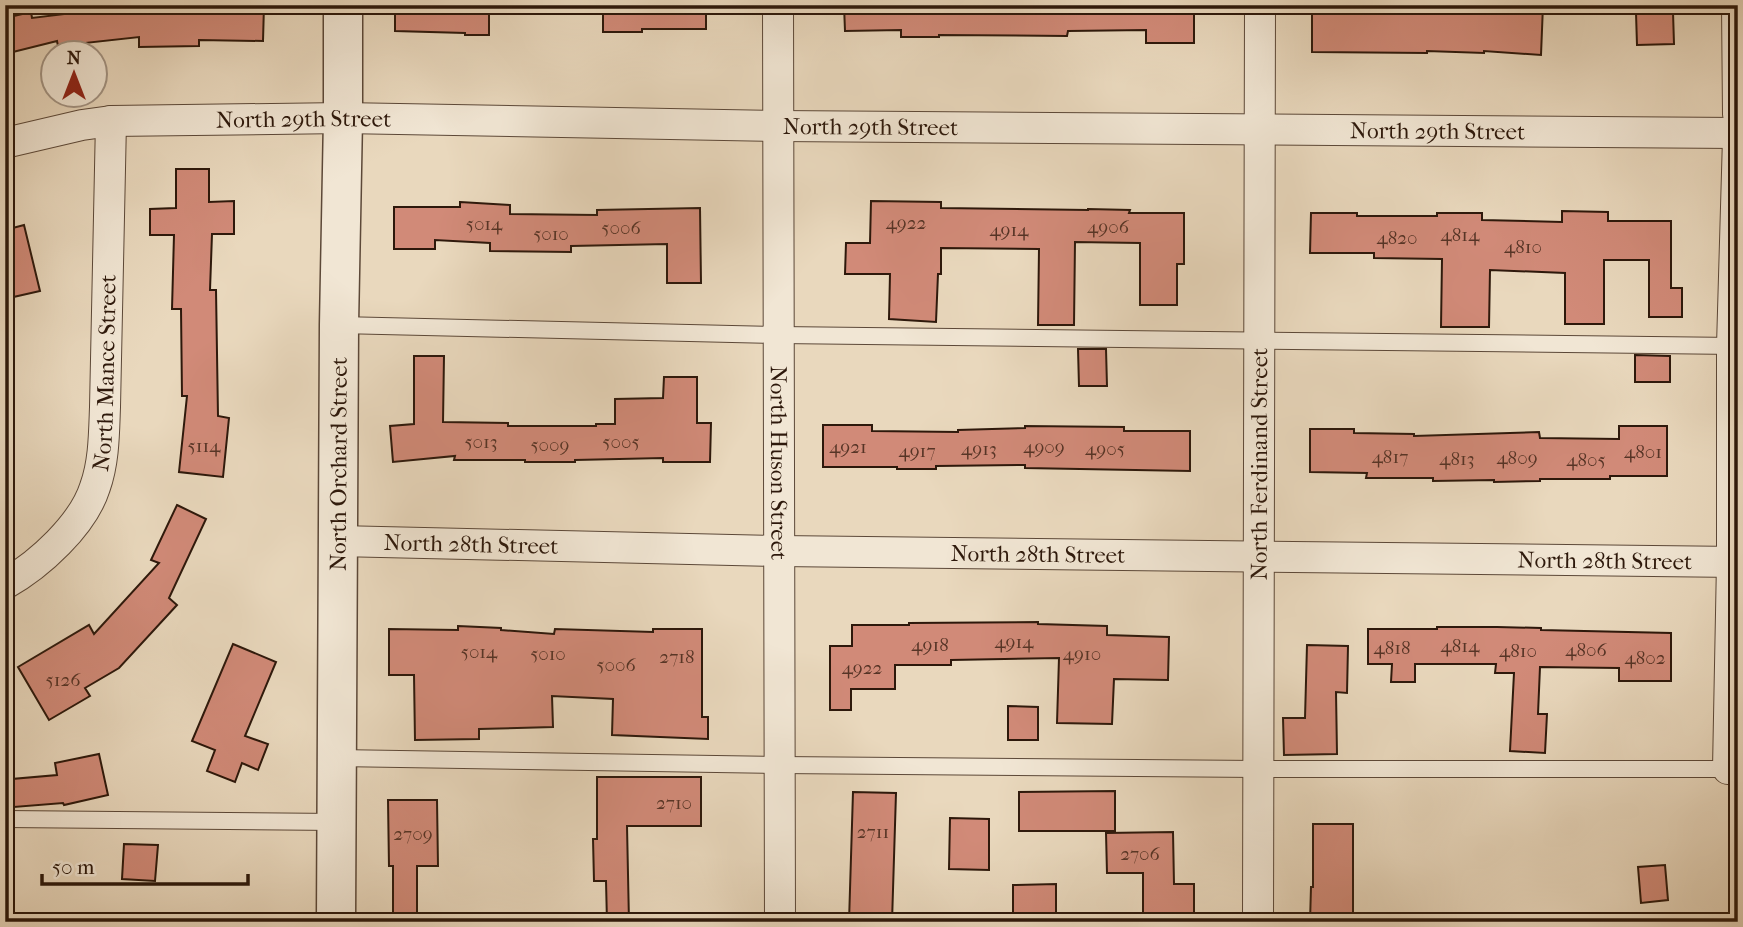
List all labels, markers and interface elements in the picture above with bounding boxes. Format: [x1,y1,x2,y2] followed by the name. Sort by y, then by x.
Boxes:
[38,38,108,108] north arrow
[67,47,82,69] text: N
[216,105,391,134] street label: North 29th Street
[783,113,958,141] street label: North 29th Street
[1350,117,1525,145] street label: North 29th Street
[886,212,927,234] house number: 4922
[466,213,503,235] house number: 5014
[1087,216,1130,238] house number: 4906
[601,217,641,239] house number: 5006
[989,219,1029,241] house number: 4914
[533,223,569,245] house number: 5010
[1441,224,1480,246] house number: 4814
[1376,227,1418,249] house number: 4820
[1504,236,1542,258] house number: 4810
[87,274,122,473] street label: North Mance Street
[1246,348,1273,580] street label: North Ferdinand Street
[325,357,353,571] street label: North Orchard Street
[765,366,792,560] street label: North Huson Street
[464,431,498,453] house number: 5013
[602,431,640,453] house number: 5005
[530,434,570,456] house number: 5009
[188,435,221,457] house number: 5114
[829,436,867,458] house number: 4921
[1023,436,1065,458] house number: 4909
[961,438,997,460] house number: 4913
[1085,438,1125,460] house number: 4905
[898,440,936,462] house number: 4917
[1624,441,1662,463] house number: 4801
[1372,446,1408,468] house number: 4817
[1496,447,1538,469] house number: 4809
[1439,448,1475,470] house number: 4813
[1566,449,1606,471] house number: 4805
[383,529,559,560] street label: North 28th Street
[950,540,1125,569] street label: North 28th Street
[1517,546,1692,575] street label: North 28th Street
[994,631,1034,653] house number: 4914
[911,634,949,656] house number: 4918
[1441,635,1480,657] house number: 4814
[1373,637,1411,659] house number: 4818
[1565,639,1607,661] house number: 4806
[1499,640,1537,662] house number: 4810
[461,641,498,663] house number: 5014
[530,643,566,665] house number: 5010
[1063,643,1101,665] house number: 4910
[659,646,695,668] house number: 2718
[1624,647,1666,669] house number: 4802
[596,654,636,676] house number: 5006
[842,657,883,679] house number: 4922
[45,669,81,691] house number: 5126
[656,792,692,814] house number: 2710
[857,821,889,843] house number: 2711
[393,823,433,845] house number: 2709
[42,843,248,887] scale bar
[1120,843,1161,865] house number: 2706
[52,855,95,879] text: 50 m

